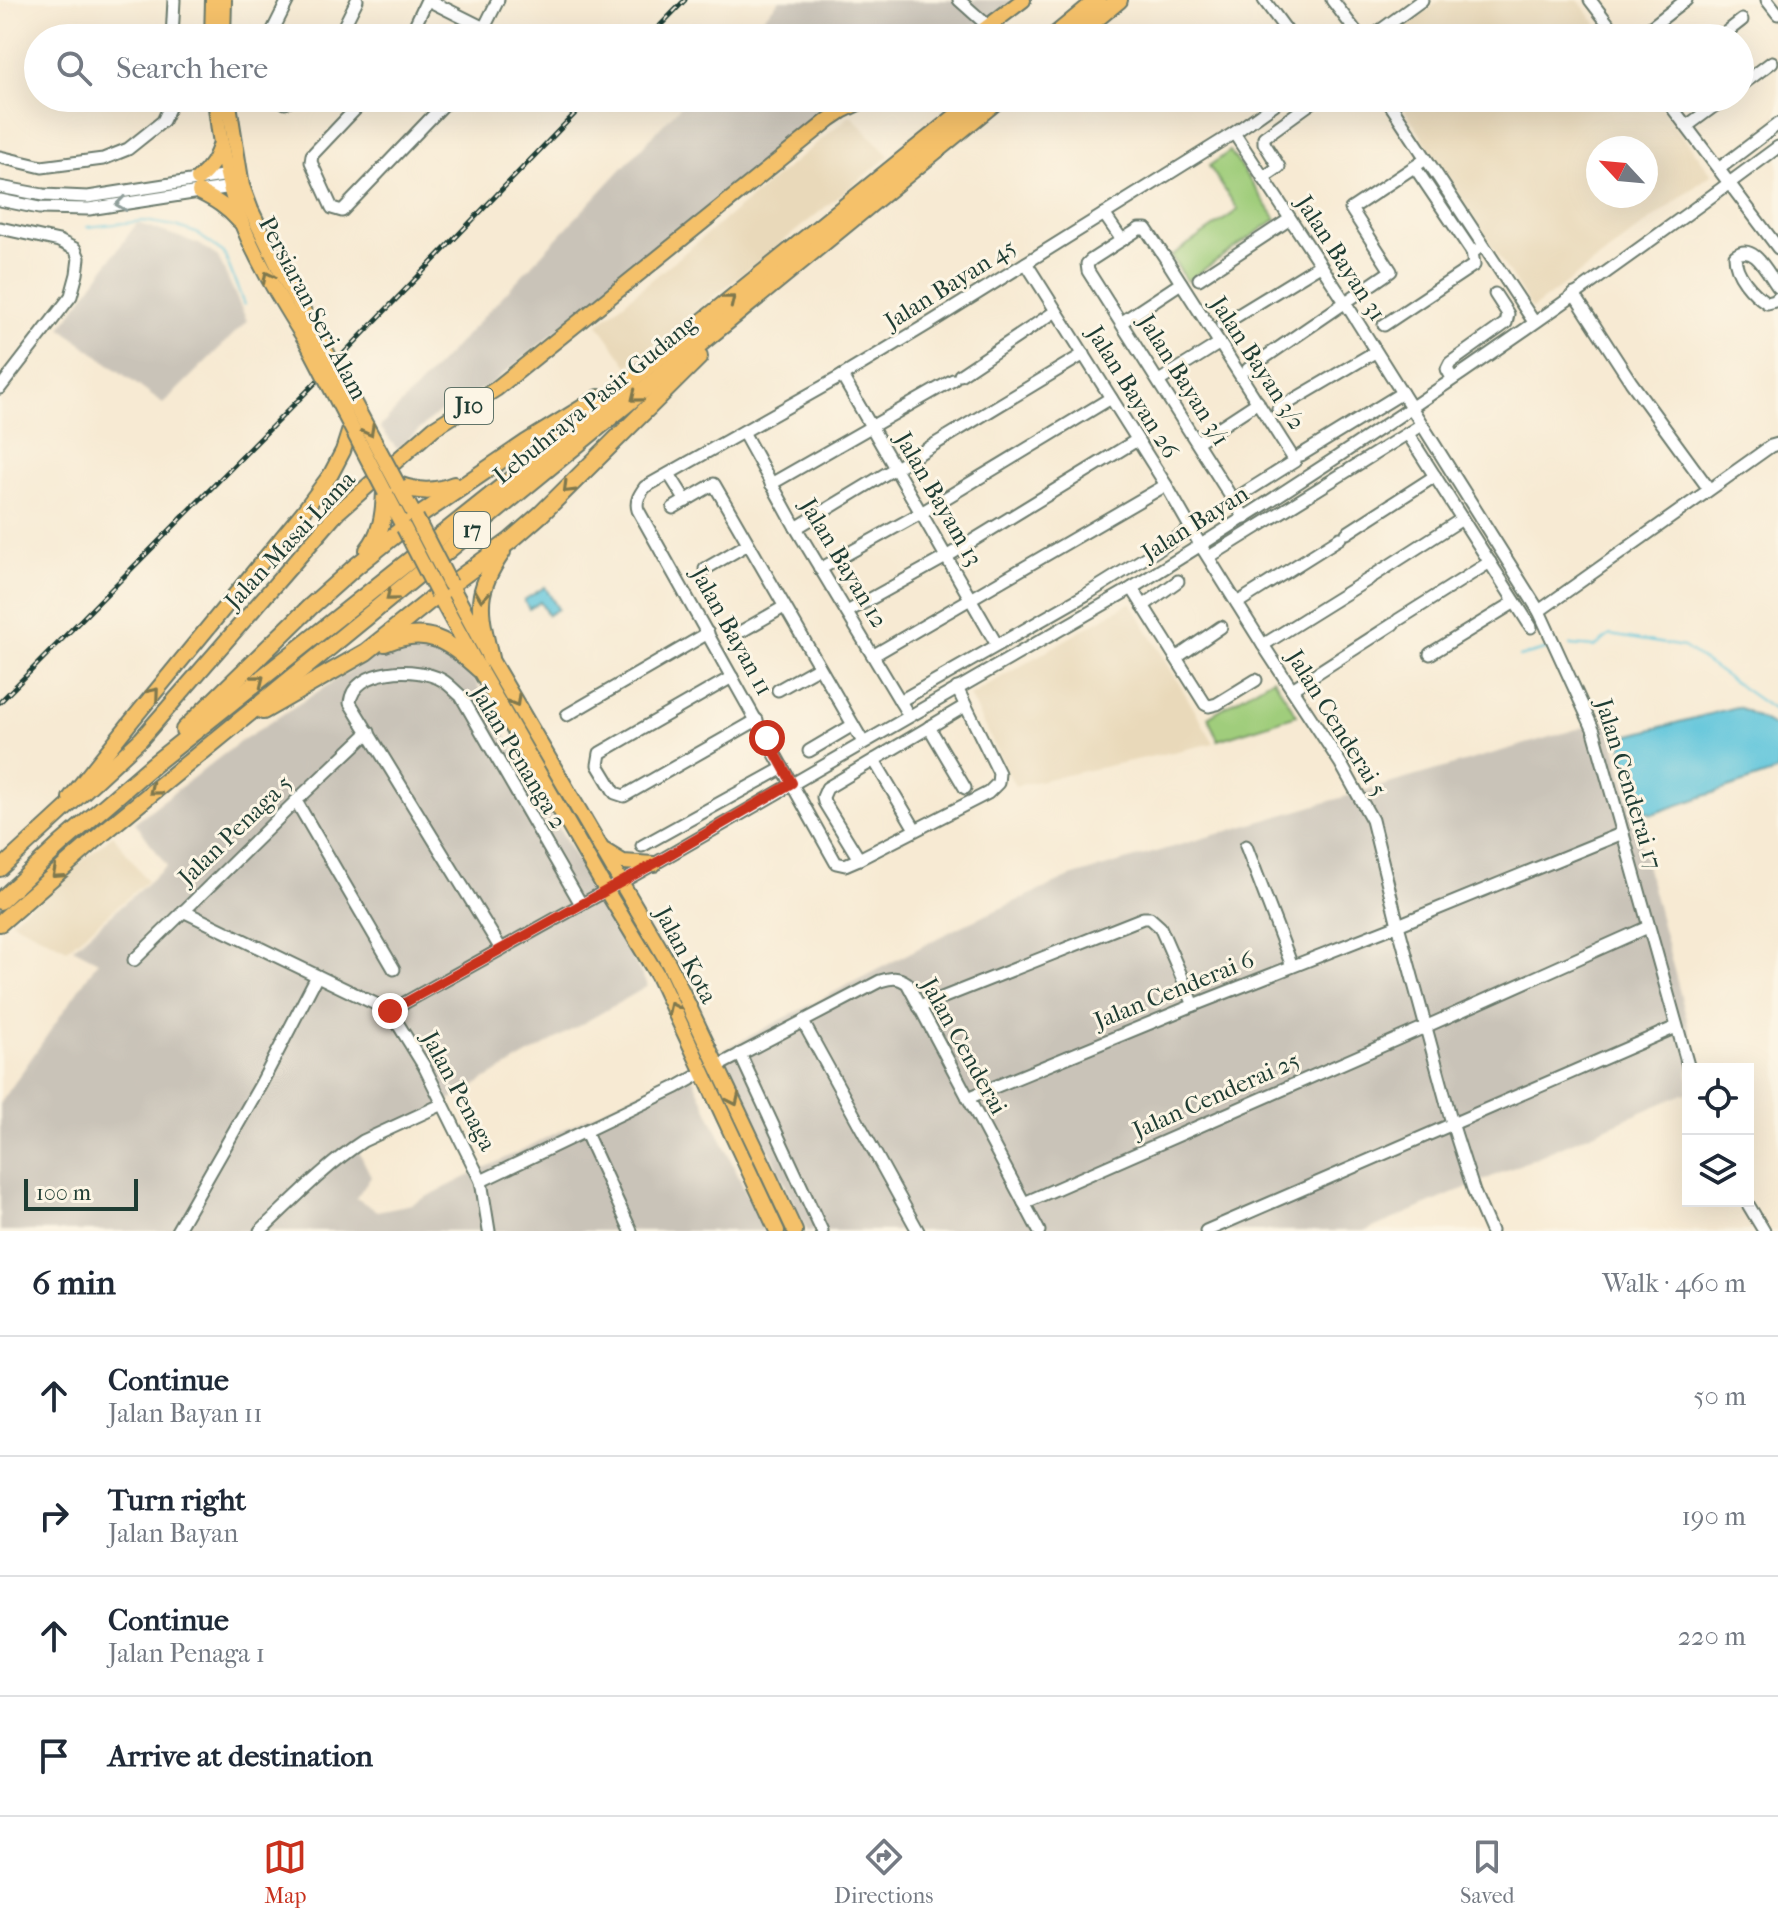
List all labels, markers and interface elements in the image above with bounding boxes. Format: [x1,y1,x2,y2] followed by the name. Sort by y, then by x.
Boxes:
[24,24,1754,112] search box
[52,46,96,90] icon: search
[116,51,268,86] text: Search here
[1586,136,1658,208] north arrow
[1289,188,1392,326] street label: Jalan Bayan 31
[115,195,128,212] one-way arrow
[253,212,373,404] street label: Persiaran Seri Alam
[878,233,1021,337] street label: Jalan Bayan 45
[263,271,278,286] one-way arrow
[1203,289,1312,435] street label: Jalan Bayan 3/2
[721,295,736,310] one-way arrow
[1131,307,1236,451] street label: Jalan Bayan 3/1
[488,308,703,490] street label: Lebuhraya Pasir Gudang
[1080,319,1185,464] street label: Jalan Bayan 26
[630,387,645,401] one-way arrow
[445,388,493,424] road number: J10
[359,422,375,437] one-way arrow
[888,425,989,571] street label: Jalan Bayam 13
[218,465,362,616] street label: Jalan Masai Lama
[563,479,577,493] one-way arrow
[1135,479,1253,568] street label: Jalan Bayan
[793,491,894,633] street label: Jalan Bayan 12
[454,512,490,548] road number: 17
[684,560,779,700] street label: Jalan Bayan 11
[385,587,400,601] one-way arrow
[474,590,491,603] one-way arrow
[1280,643,1393,801] street label: Jalan Cenderai 5
[250,676,265,690] one-way arrow
[464,678,573,834] street label: Jalan Penanga 2
[144,688,159,702] one-way arrow
[505,692,521,707] one-way arrow
[1589,693,1668,873] street label: Jalan Cenderai 17
[749,720,785,756] route start
[171,769,297,892] street label: Jalan Penaga 5
[148,781,163,795] one-way arrow
[51,863,66,878] one-way arrow
[648,900,723,1009] street label: Jalan Kota
[1088,945,1259,1036] street label: Jalan Cenderai 6
[914,971,1013,1119] street label: Jalan Cenderai
[372,993,408,1029] route end
[666,1002,682,1017] one-way arrow
[415,1025,503,1156] street label: Jalan Penaga
[1126,1046,1304,1145] street label: Jalan Cenderai 25
[1682,1063,1754,1207] map controls
[1682,1063,1754,1135] button: locate
[724,1092,740,1107] one-way arrow
[1682,1135,1754,1207] button: layers
[24,1175,138,1211] scale bar
[36,1180,91,1206] text: 100 m
[32,1263,116,1303] text: 6 min
[1602,1268,1746,1299] text: Walk · 460 m
[108,1363,229,1398] text: Continue
[32,1374,76,1418] icon: ahead
[1693,1381,1746,1412] text: 50 m
[108,1398,262,1429] text: Jalan Bayan 11
[108,1483,246,1518] text: Turn right
[32,1494,76,1538] icon: right
[1682,1501,1746,1532] text: 190 m
[108,1518,238,1549] text: Jalan Bayan
[108,1603,229,1638] text: Continue
[32,1614,76,1658] icon: ahead
[1678,1621,1746,1652] text: 220 m
[108,1638,265,1669] text: Jalan Penaga 1
[32,1734,76,1778] icon: arrive
[108,1739,373,1774] text: Arrive at destination
[263,1835,307,1909] tab: Map
[834,1835,933,1909] tab: Directions
[1460,1835,1515,1909] tab: Saved

